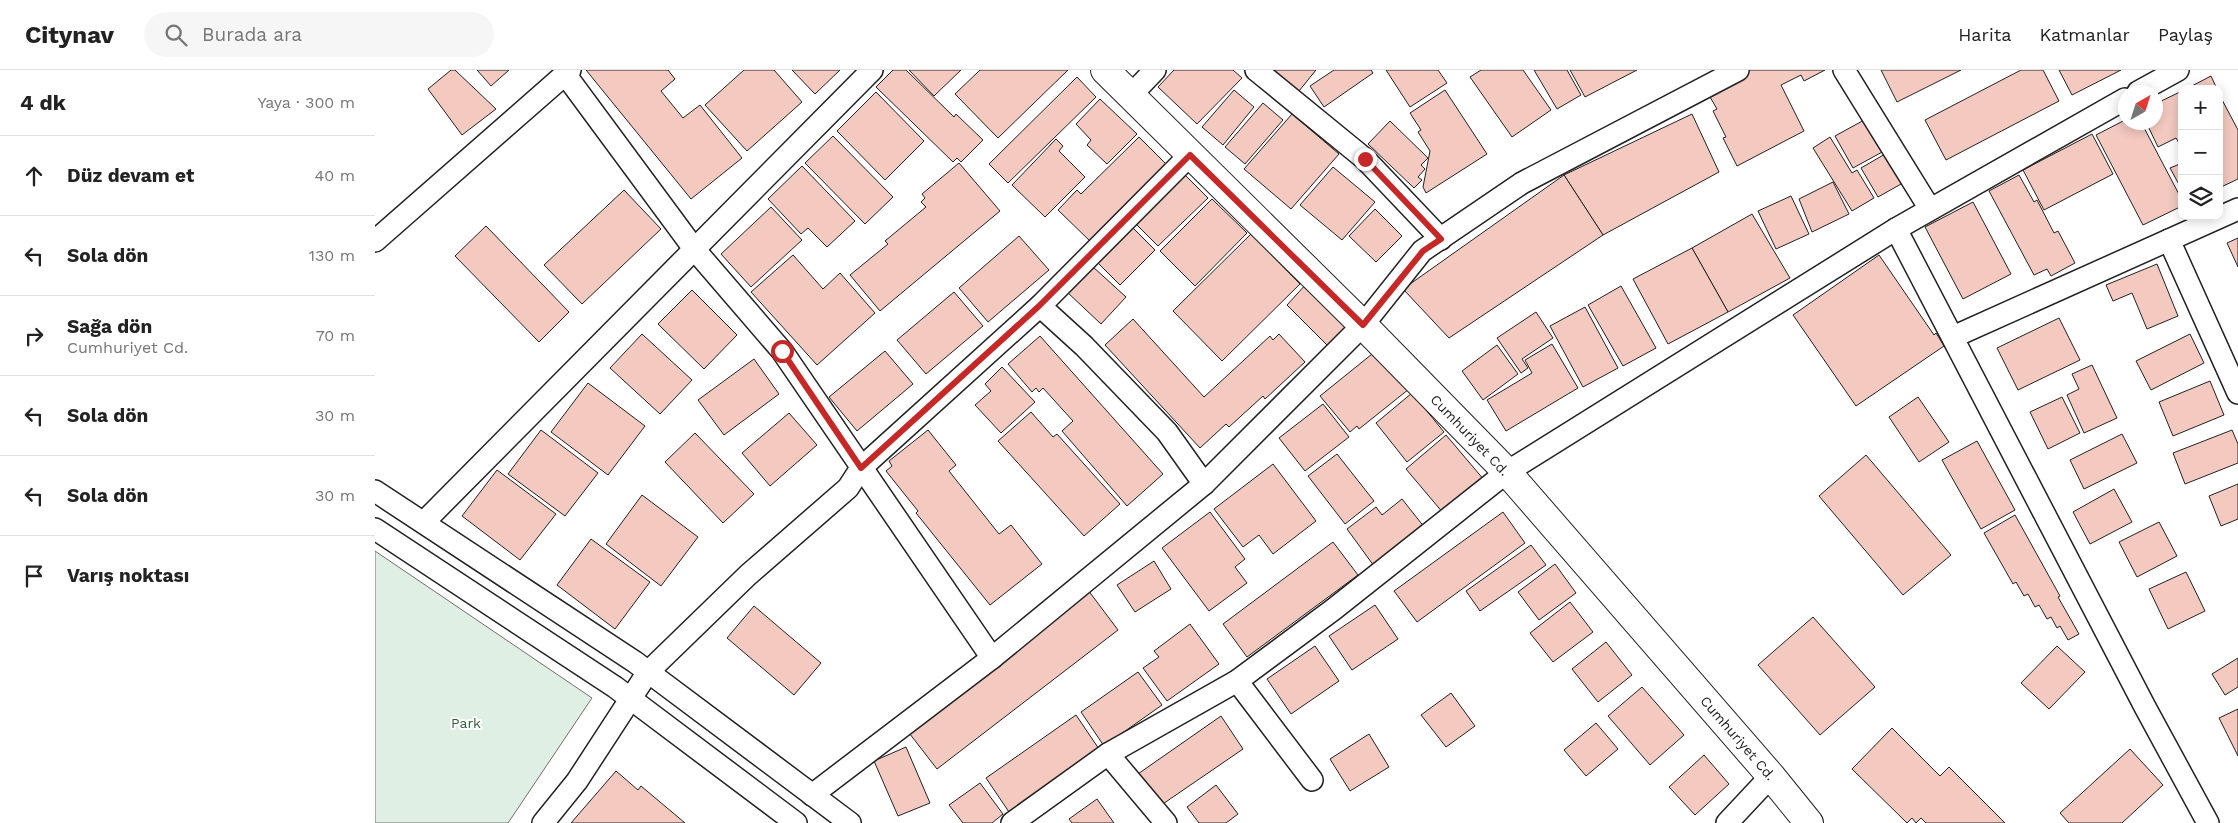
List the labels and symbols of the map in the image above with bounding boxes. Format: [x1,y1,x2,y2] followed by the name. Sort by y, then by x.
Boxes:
[2118,85,2163,130] north arrow
[1354,148,1377,171] route end
[771,340,794,363] route start
[1427,391,1513,479] street label: Cumhuriyet Cd.
[1697,693,1779,783] street label: Cumhuriyet Cd.
[451,715,481,731] park label: Park

